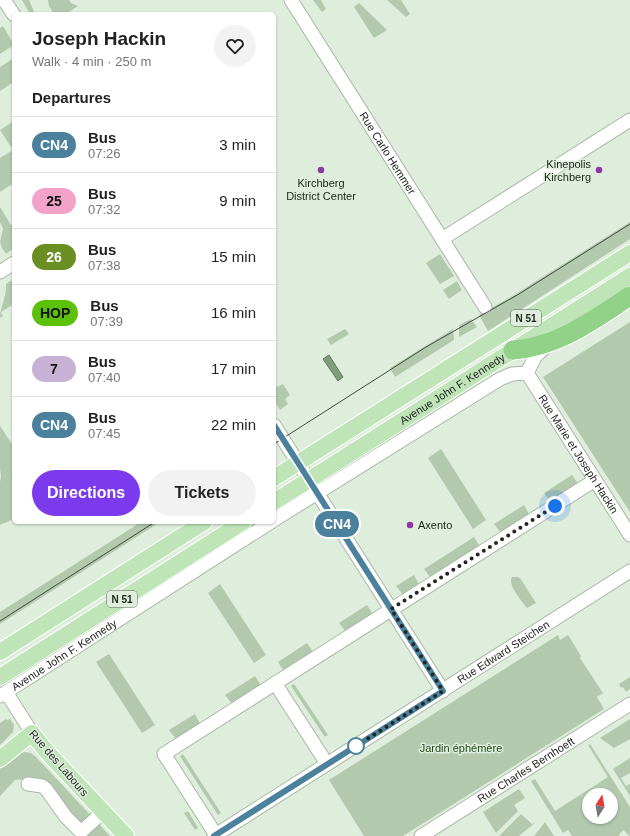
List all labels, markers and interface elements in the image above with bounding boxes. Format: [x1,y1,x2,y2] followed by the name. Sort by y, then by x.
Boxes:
[214,25,256,67] button: heart
[32,28,166,49] text: Joseph Hackin
[32,54,151,69] text: Walk · 4 min · 250 m
[32,89,111,106] text: Departures
[357,110,418,197] street label: Rue Carlo Hemmer
[88,129,116,146] text: Bus
[219,136,256,153] text: 3 min
[40,137,68,153] text: CN4
[88,146,121,161] text: 07:26
[544,158,591,183] place label: Kinepolis Kirchberg
[316,165,326,175] marker: Kirchberg District Center
[594,165,604,175] marker: Kinepolis Kirchberg
[286,177,356,202] place label: Kirchberg District Center
[88,185,116,202] text: Bus
[219,192,256,209] text: 9 min
[46,193,62,209] text: 25
[88,202,121,217] text: 07:32
[88,241,116,258] text: Bus
[211,248,256,265] text: 15 min
[46,249,62,265] text: 26
[88,258,121,273] text: 07:38
[90,297,119,314] text: Bus
[211,304,256,321] text: 16 min
[40,305,70,321] text: HOP
[511,310,541,326] road number: N 51
[90,314,123,329] text: 07:39
[397,351,507,427] street label: Avenue John F. Kennedy
[88,353,116,370] text: Bus
[211,360,256,377] text: 17 min
[50,361,58,377] text: 7
[88,370,121,385] text: 07:40
[536,392,621,516] street label: Rue Marie et Joseph Hackin
[88,409,116,426] text: Bus
[211,416,256,433] text: 22 min
[40,417,68,433] text: CN4
[88,426,121,441] text: 07:45
[32,470,140,516] button: Directions
[148,470,256,516] button: Tickets
[545,496,565,516] your location
[314,511,360,537] line badge: CN4
[323,516,351,532] text: CN4
[418,519,452,531] place label: Axento
[405,520,415,530] marker: Axento
[107,591,137,607] road number: N 51
[9,617,119,693] street label: Avenue John F. Kennedy
[455,618,551,685] street label: Rue Edward Steichen
[27,727,91,799] street label: Rue des Labours
[475,735,576,805] street label: Rue Charles Bernhoeft
[347,737,365,755] unlabelled marker
[420,742,502,754] park label: Jardin éphémère
[582,788,618,824] north arrow
[582,788,618,824] map controls

